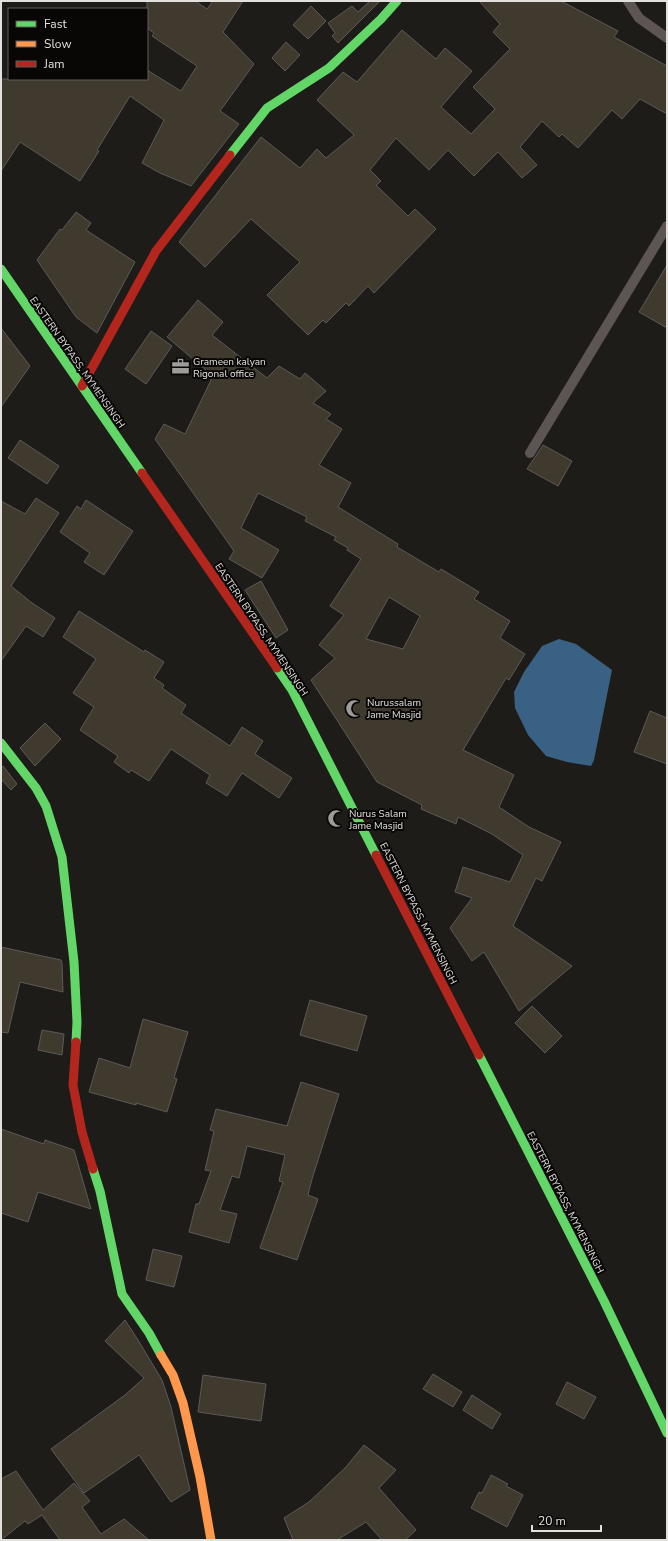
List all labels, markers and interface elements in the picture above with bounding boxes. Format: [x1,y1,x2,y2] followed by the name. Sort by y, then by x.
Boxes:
[8,8,148,80] legend
[44,16,67,32] text: Fast
[44,36,72,52] text: Slow
[43,56,65,72] text: Jam
[26,294,128,431] street label: EASTERN BYPASS, MYMENSINGH
[193,355,266,381] place label: Grameen kalyan Rigonal office
[170,357,190,377] office icon: Grameen kalyan Rigonal office
[211,560,311,699] street label: EASTERN BYPASS, MYMENSINGH
[366,696,421,722] place label: Nurussalam Jame Masjid
[344,698,364,718] mosque icon: Nurussalam Jame Masjid
[348,807,407,833] place label: Nurus Salam Jame Masjid
[326,809,346,829] mosque icon: Nurus Salam Jame Masjid
[376,840,460,987] street label: EASTERN BYPASS, MYMENSINGH
[523,1129,607,1276] street label: EASTERN BYPASS, MYMENSINGH
[532,1507,601,1533] scale bar
[538,1513,566,1529] text: 20 m

